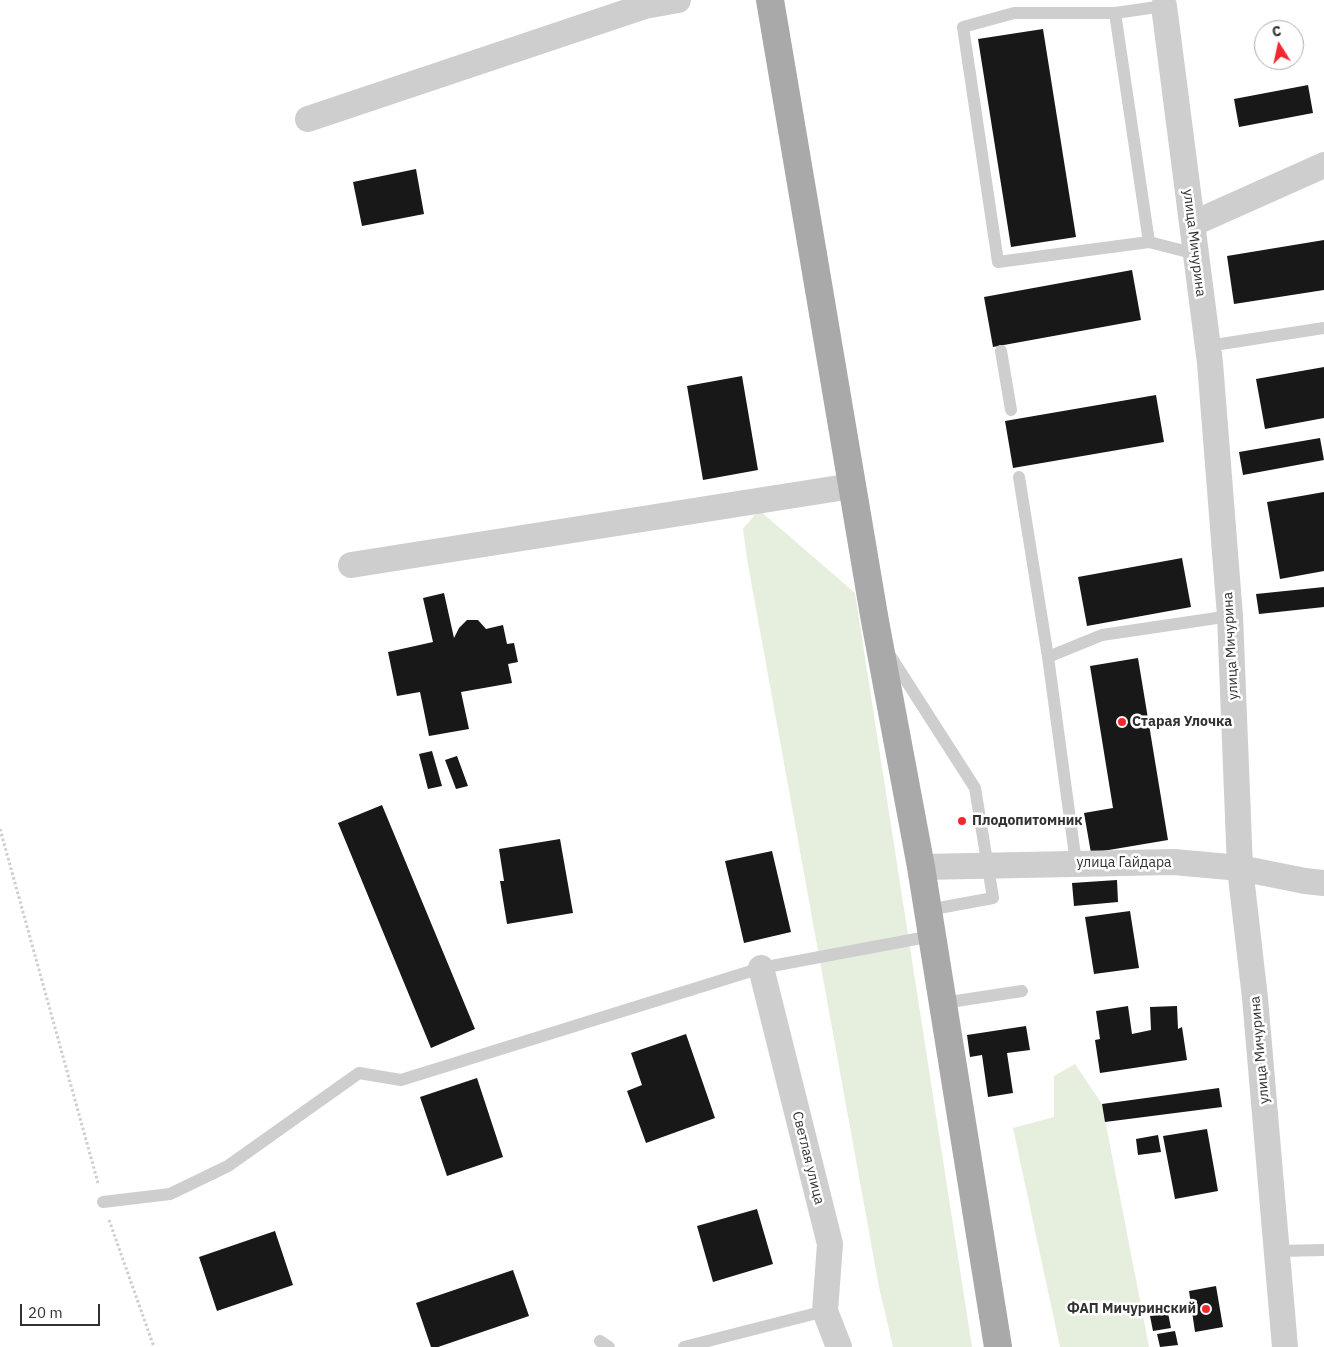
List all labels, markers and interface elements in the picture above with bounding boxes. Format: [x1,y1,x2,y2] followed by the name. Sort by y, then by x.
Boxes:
[1254,20,1304,70] north arrow
[1271,22,1283,41] text: С
[1179,188,1209,298] street label: улица Мичурина
[1220,592,1242,700] street label: улица Мичурина
[1132,714,1232,730] place label: Старая Улочка
[1116,716,1128,728] marker: Старая Улочка
[972,813,1083,829] place label: Плодопитомник
[956,815,968,827] marker: Плодопитомник
[1076,855,1172,871] street label: улица Гайдара
[1247,995,1273,1105] street label: улица Мичурина
[788,1110,828,1206] street label: Светлая улица
[22,1294,102,1326] scale bar
[1067,1301,1196,1317] place label: ФАП Мичуринский
[28,1303,63,1322] text: 20 m
[1200,1303,1212,1315] marker: ФАП Мичуринский

